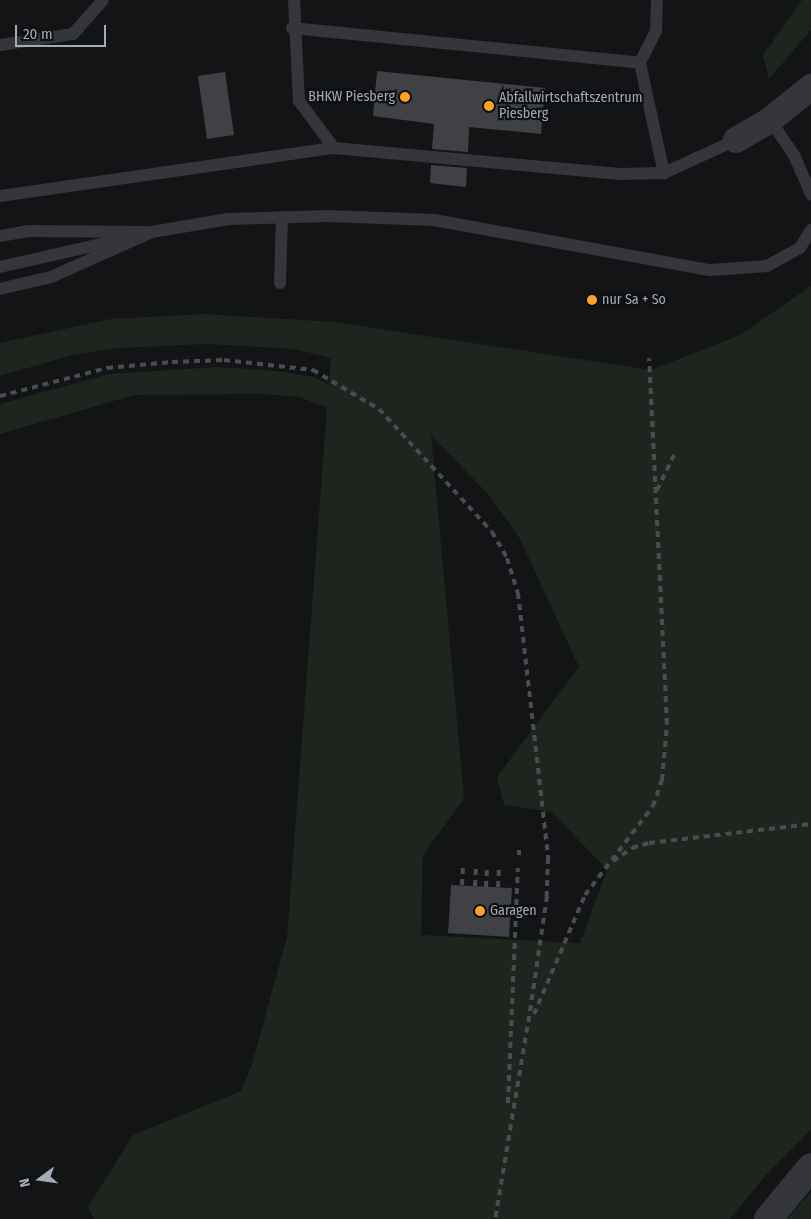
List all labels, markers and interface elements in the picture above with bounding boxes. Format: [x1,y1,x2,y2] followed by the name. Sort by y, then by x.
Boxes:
[18,15,109,47] scale bar
[23,25,53,43] text: 20 m
[308,89,395,105] place label: BHKW Piesberg
[499,90,642,122] place label: Abfallwirtschaftszentrum Piesberg
[399,91,411,103] marker: BHKW Piesberg
[483,100,495,112] marker: Abfallwirtschaftszentrum Piesberg
[602,292,666,308] place label: nur Sa + So
[586,294,598,306] marker: nur Sa + So
[490,903,537,919] place label: Garagen
[474,905,486,917] marker: Garagen
[15,1154,65,1204] north arrow
[16,1177,34,1189] text: N

